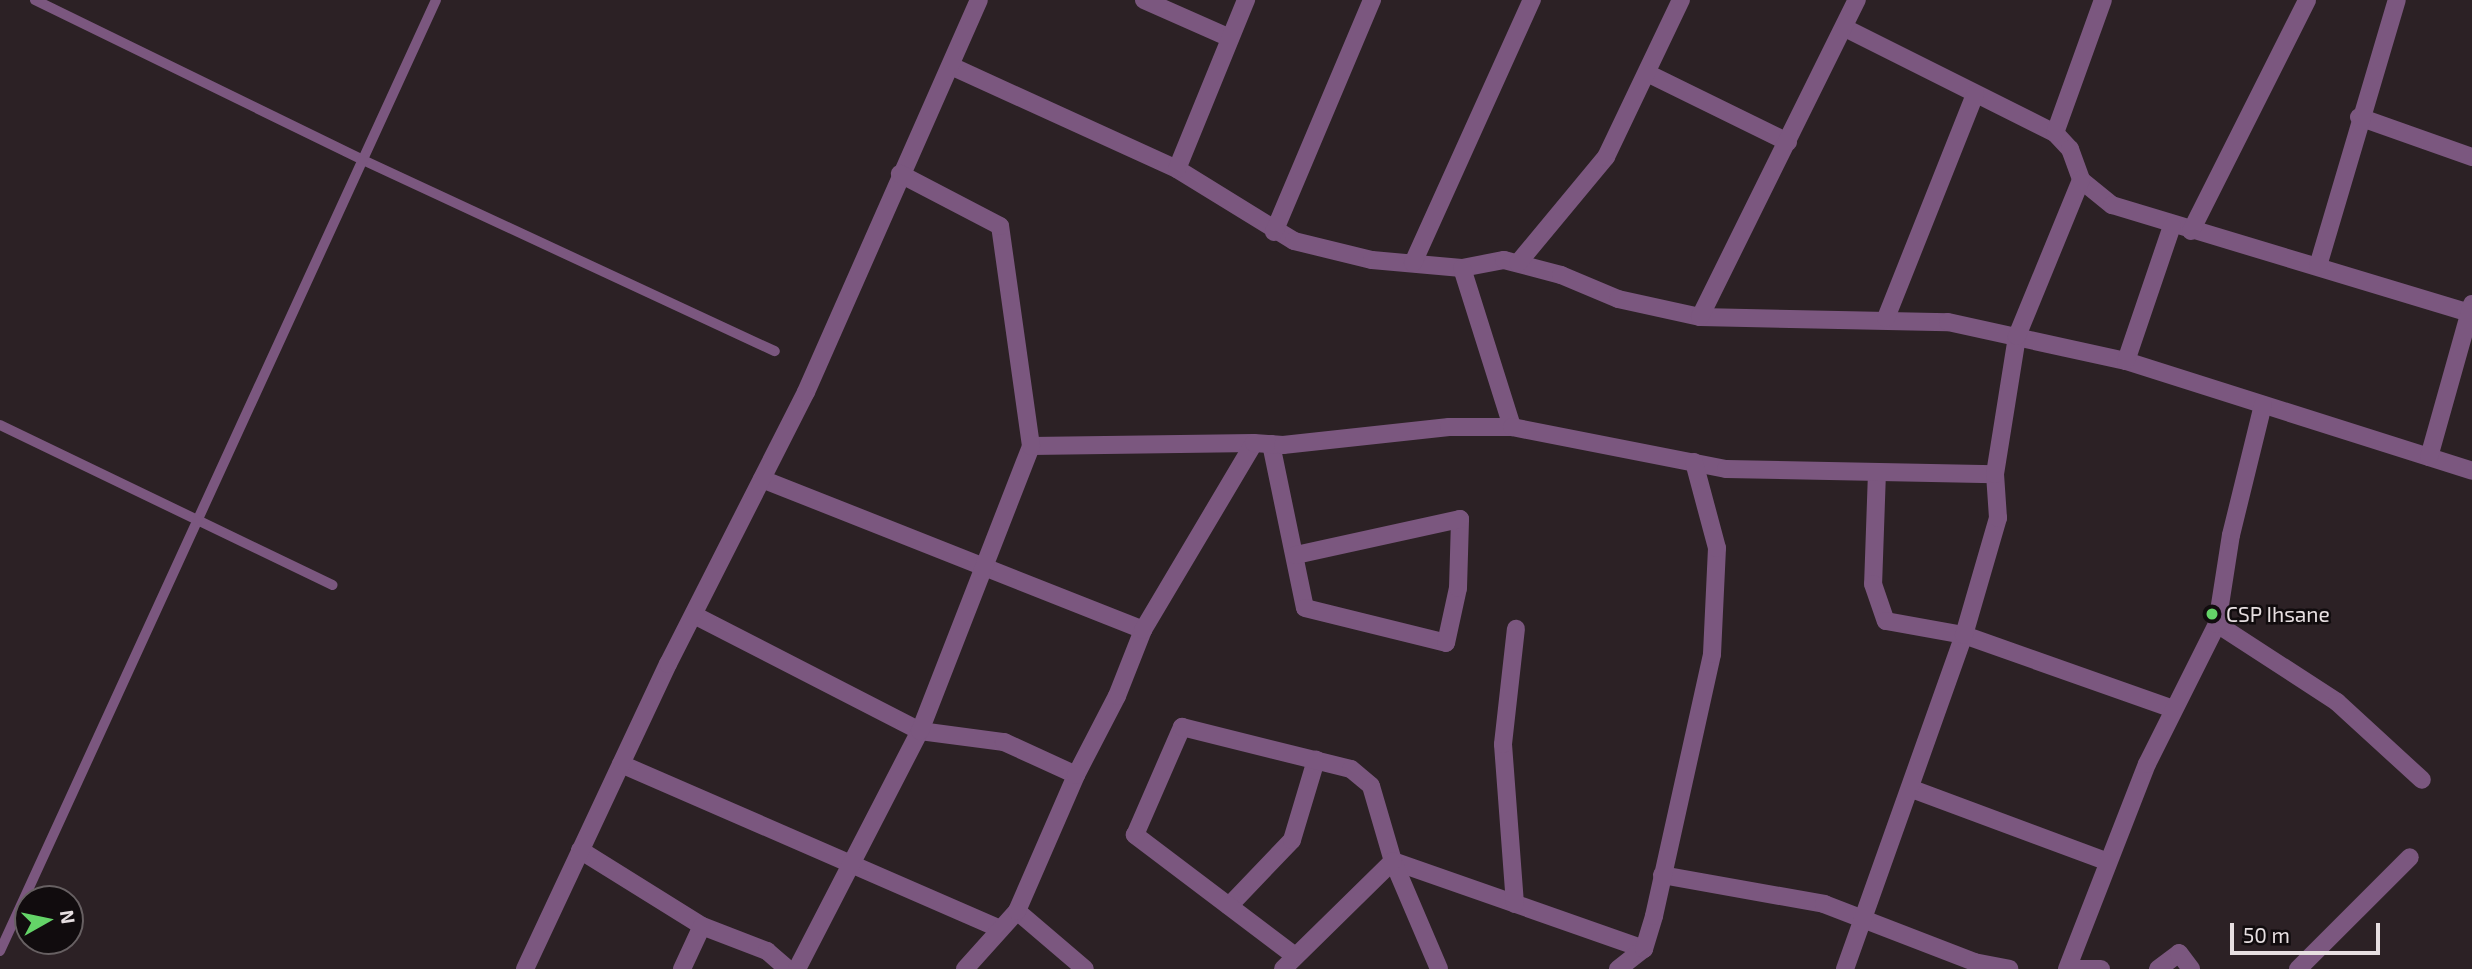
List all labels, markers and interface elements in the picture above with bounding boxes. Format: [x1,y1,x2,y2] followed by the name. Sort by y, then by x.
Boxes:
[2226,601,2330,627] place label: CSP Ihsane
[2204,606,2220,622] marker: CSP Ihsane
[14,885,84,955] north arrow
[56,908,81,926] text: N
[2234,909,2384,953] scale bar
[2243,922,2290,947] text: 50 m

